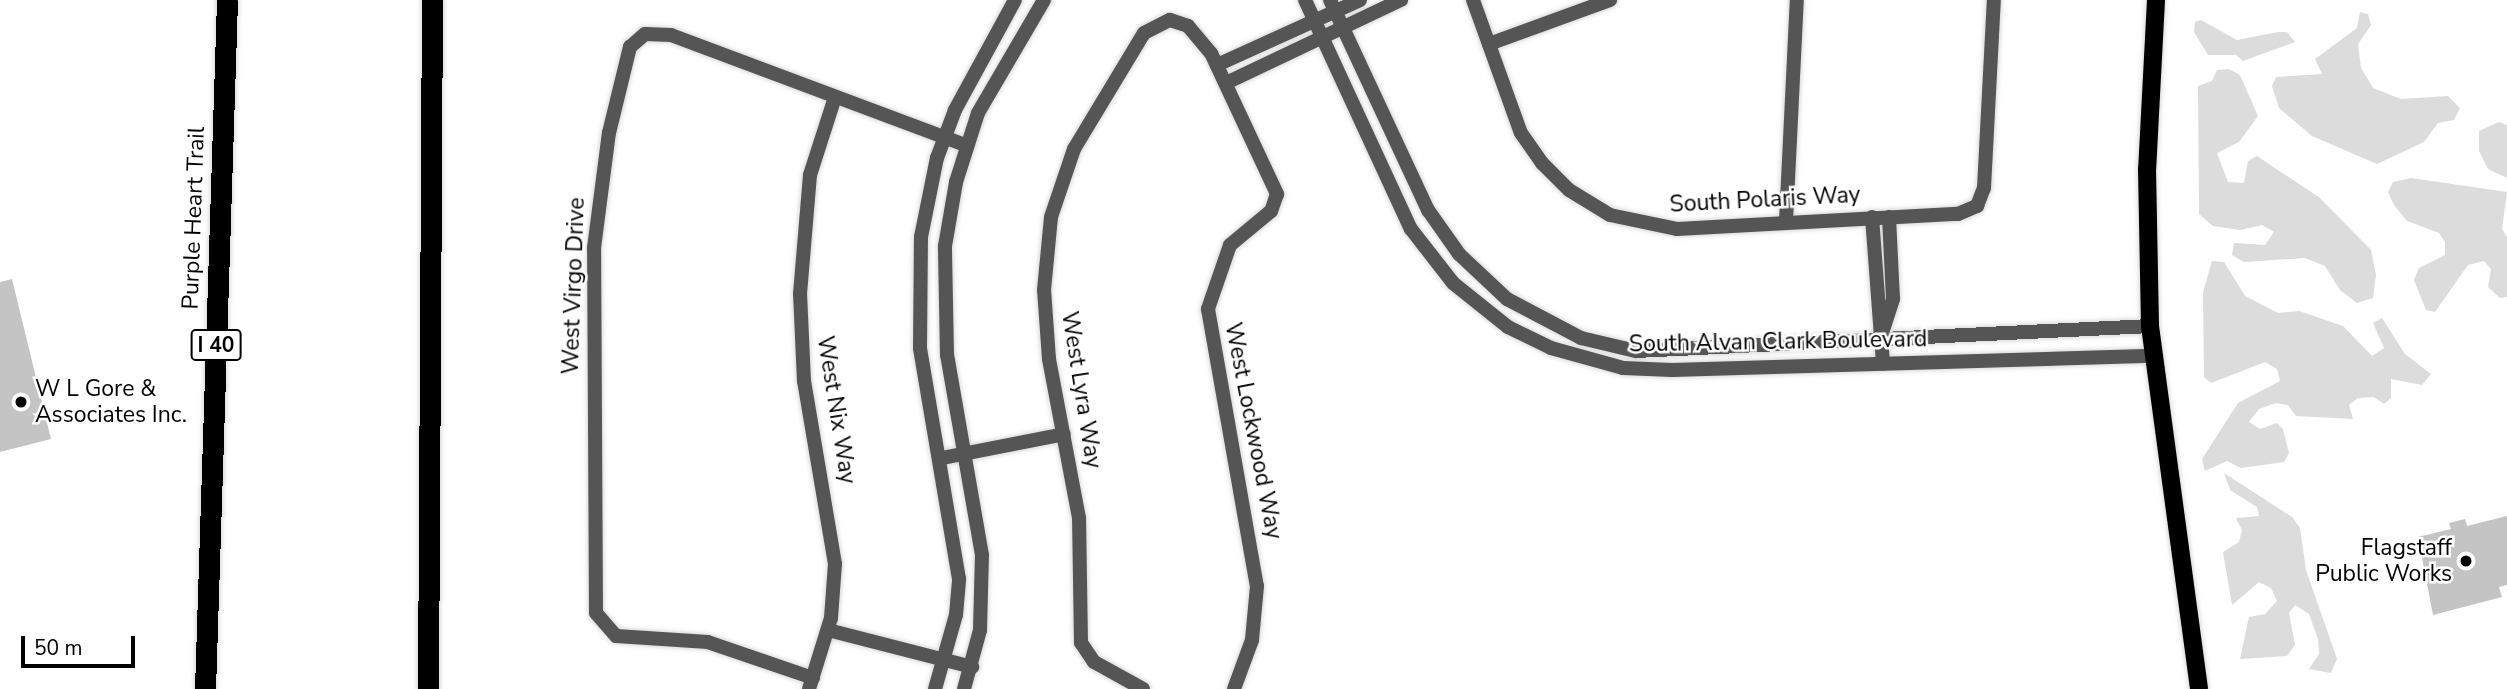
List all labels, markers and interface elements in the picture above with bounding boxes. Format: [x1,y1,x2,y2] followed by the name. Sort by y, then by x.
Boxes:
[177,126,211,310] street label: Purple Heart Trail
[1669,181,1861,219] street label: South Polaris Way
[557,197,591,375] street label: West Virgo Drive
[1055,310,1107,470] street label: West Lyra Way
[1218,320,1288,542] street label: West Lockwood Way
[1629,326,1927,358] street label: South Alvan Clark Boulevard
[190,328,242,362] road number: I 40
[811,334,861,486] street label: West Nix Way
[35,375,187,429] place label: W L Gore & Associates Inc.
[13,394,29,410] marker: W L Gore & Associates Inc.
[2315,534,2452,588] place label: Flagstaff Public Works
[2458,553,2474,569] marker: Flagstaff Public Works
[24,622,138,666] scale bar
[34,634,83,662] text: 50 m

